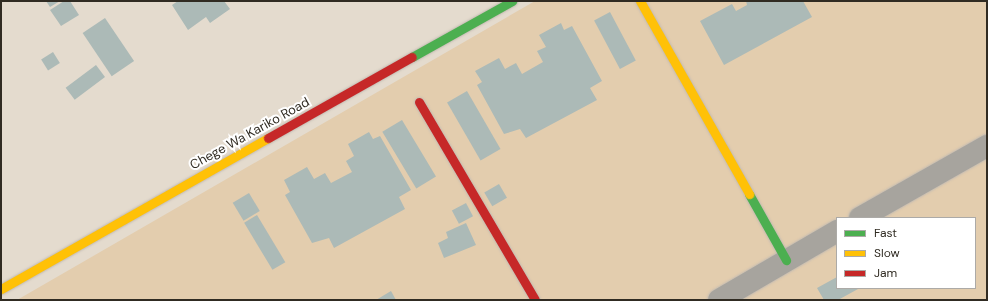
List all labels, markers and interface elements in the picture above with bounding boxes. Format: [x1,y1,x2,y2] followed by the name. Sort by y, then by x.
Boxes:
[187,95,313,173] street label: Chege Wa Kariko Road
[836,217,976,289] legend
[874,225,897,241] text: Fast
[874,245,900,261] text: Slow
[874,265,897,281] text: Jam

